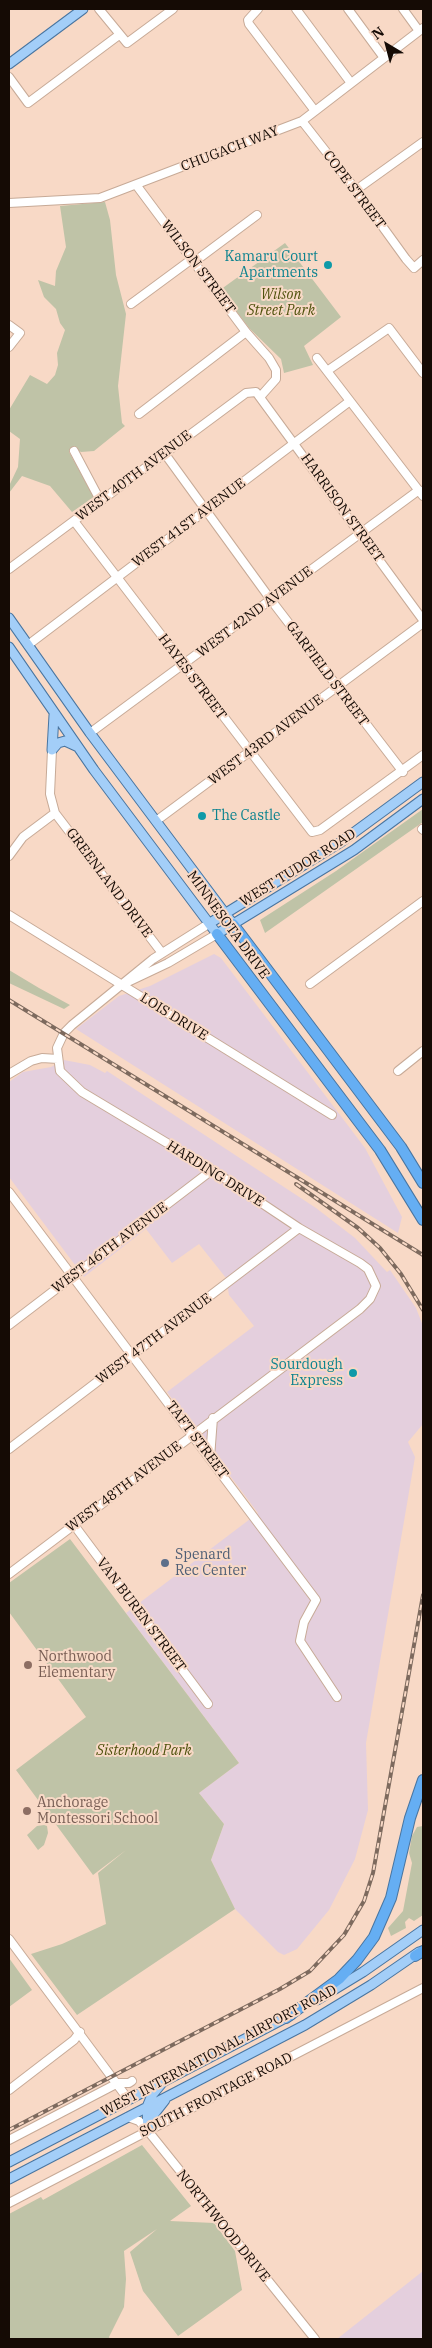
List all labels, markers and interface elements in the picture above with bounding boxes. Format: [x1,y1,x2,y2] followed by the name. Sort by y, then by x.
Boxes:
[362,20,412,70] north arrow
[368,23,388,44] text: N
[179,123,281,175] street label: CHUGACH WAY
[319,148,389,232] street label: COPE STREET
[157,217,239,317] street label: WILSON STREET
[224,249,318,282] place label: Kamaru Court Apartments
[322,259,334,271] marker: Kamaru Court Apartments
[247,287,315,320] park label: Wilson Street Park
[73,427,195,525] street label: WEST 40TH AVENUE
[297,450,387,566] street label: HARRISON STREET
[129,475,249,571] street label: WEST 41ST AVENUE
[194,563,316,661] street label: WEST 42ND AVENUE
[282,618,372,730] street label: GARFIELD STREET
[154,631,230,723] street label: HAYES STREET
[205,691,327,789] street label: WEST 43RD AVENUE
[212,808,281,824] place label: The Castle
[196,810,208,822] marker: The Castle
[62,825,156,941] street label: GREENLAND DRIVE
[237,826,359,910] street label: WEST TUDOR ROAD
[183,868,273,982] street label: MINNESOTA DRIVE
[137,990,211,1044] street label: LOIS DRIVE
[163,1137,267,1211] street label: HARDING DRIVE
[49,1199,171,1297] street label: WEST 46TH AVENUE
[93,1290,215,1388] street label: WEST 47TH AVENUE
[271,1357,343,1390] place label: Sourdough Express
[347,1367,359,1379] marker: Sourdough Express
[162,1398,232,1482] street label: TAFT STREET
[63,1438,185,1536] street label: WEST 48TH AVENUE
[175,1547,246,1580] place label: Spenard Rec Center
[93,1555,189,1675] street label: VAN BUREN STREET
[159,1557,171,1569] marker: Spenard Rec Center
[38,1649,115,1681] place label: Northwood Elementary
[22,1659,34,1671] marker: Northwood Elementary
[96,1743,192,1759] park label: Sisterhood Park
[37,1795,158,1828] place label: Anchorage Montessori School
[21,1805,33,1817] marker: Anchorage Montessori School
[98,1982,340,2120] street label: WEST INTERNATIONAL AIRPORT ROAD
[137,2049,295,2141] street label: SOUTH FRONTAGE ROAD
[173,2167,273,2285] street label: NORTHWOOD DRIVE

